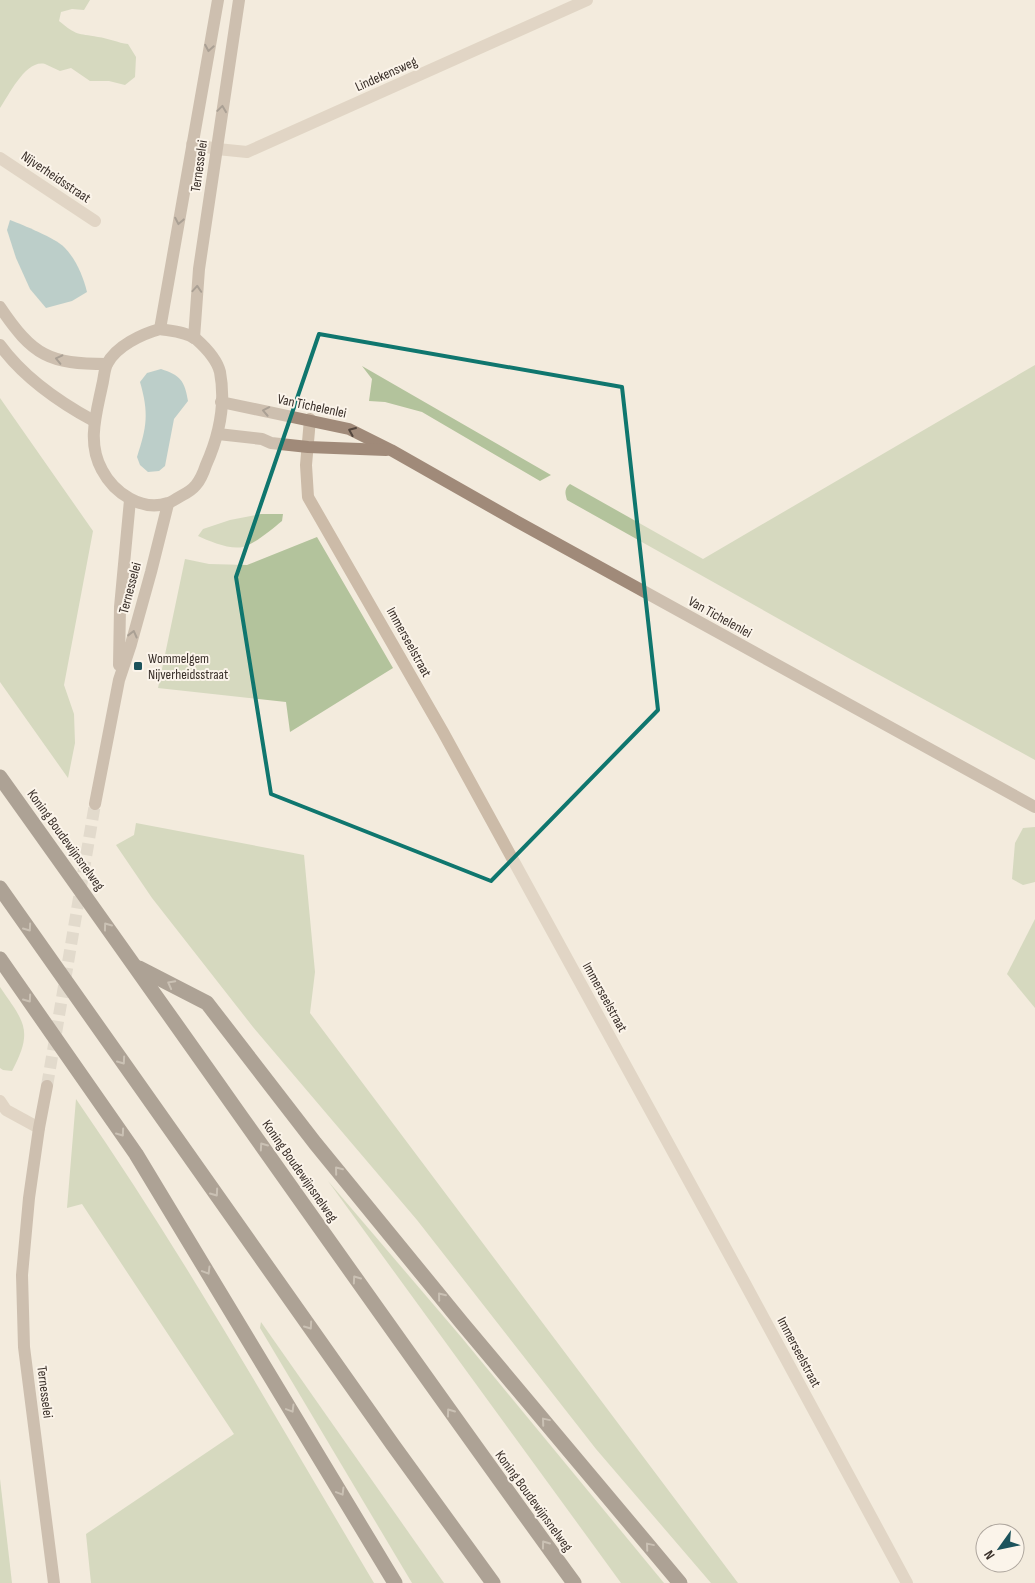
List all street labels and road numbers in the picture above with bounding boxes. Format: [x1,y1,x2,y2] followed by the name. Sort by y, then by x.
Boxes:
[352,53,420,95] street label: Lindekensweg
[187,139,211,193] street label: Ternesselei
[18,148,94,206] street label: Nijverheidsstraat
[276,390,348,422] street label: Van Tichelenlei
[115,560,145,616] street label: Ternesselei
[685,593,755,641] street label: Van Tichelenlei
[383,604,435,680] street label: Immerseelstraat
[24,786,109,894] street label: Koning Boudewijnsnelweg
[579,959,631,1035] street label: Immerseelstraat
[258,1117,342,1226] street label: Koning Boudewijnsnelweg
[773,1314,825,1390] street label: Immerseelstraat
[33,1365,57,1419] street label: Ternesselei
[492,1447,577,1555] street label: Koning Boudewijnsnelweg

